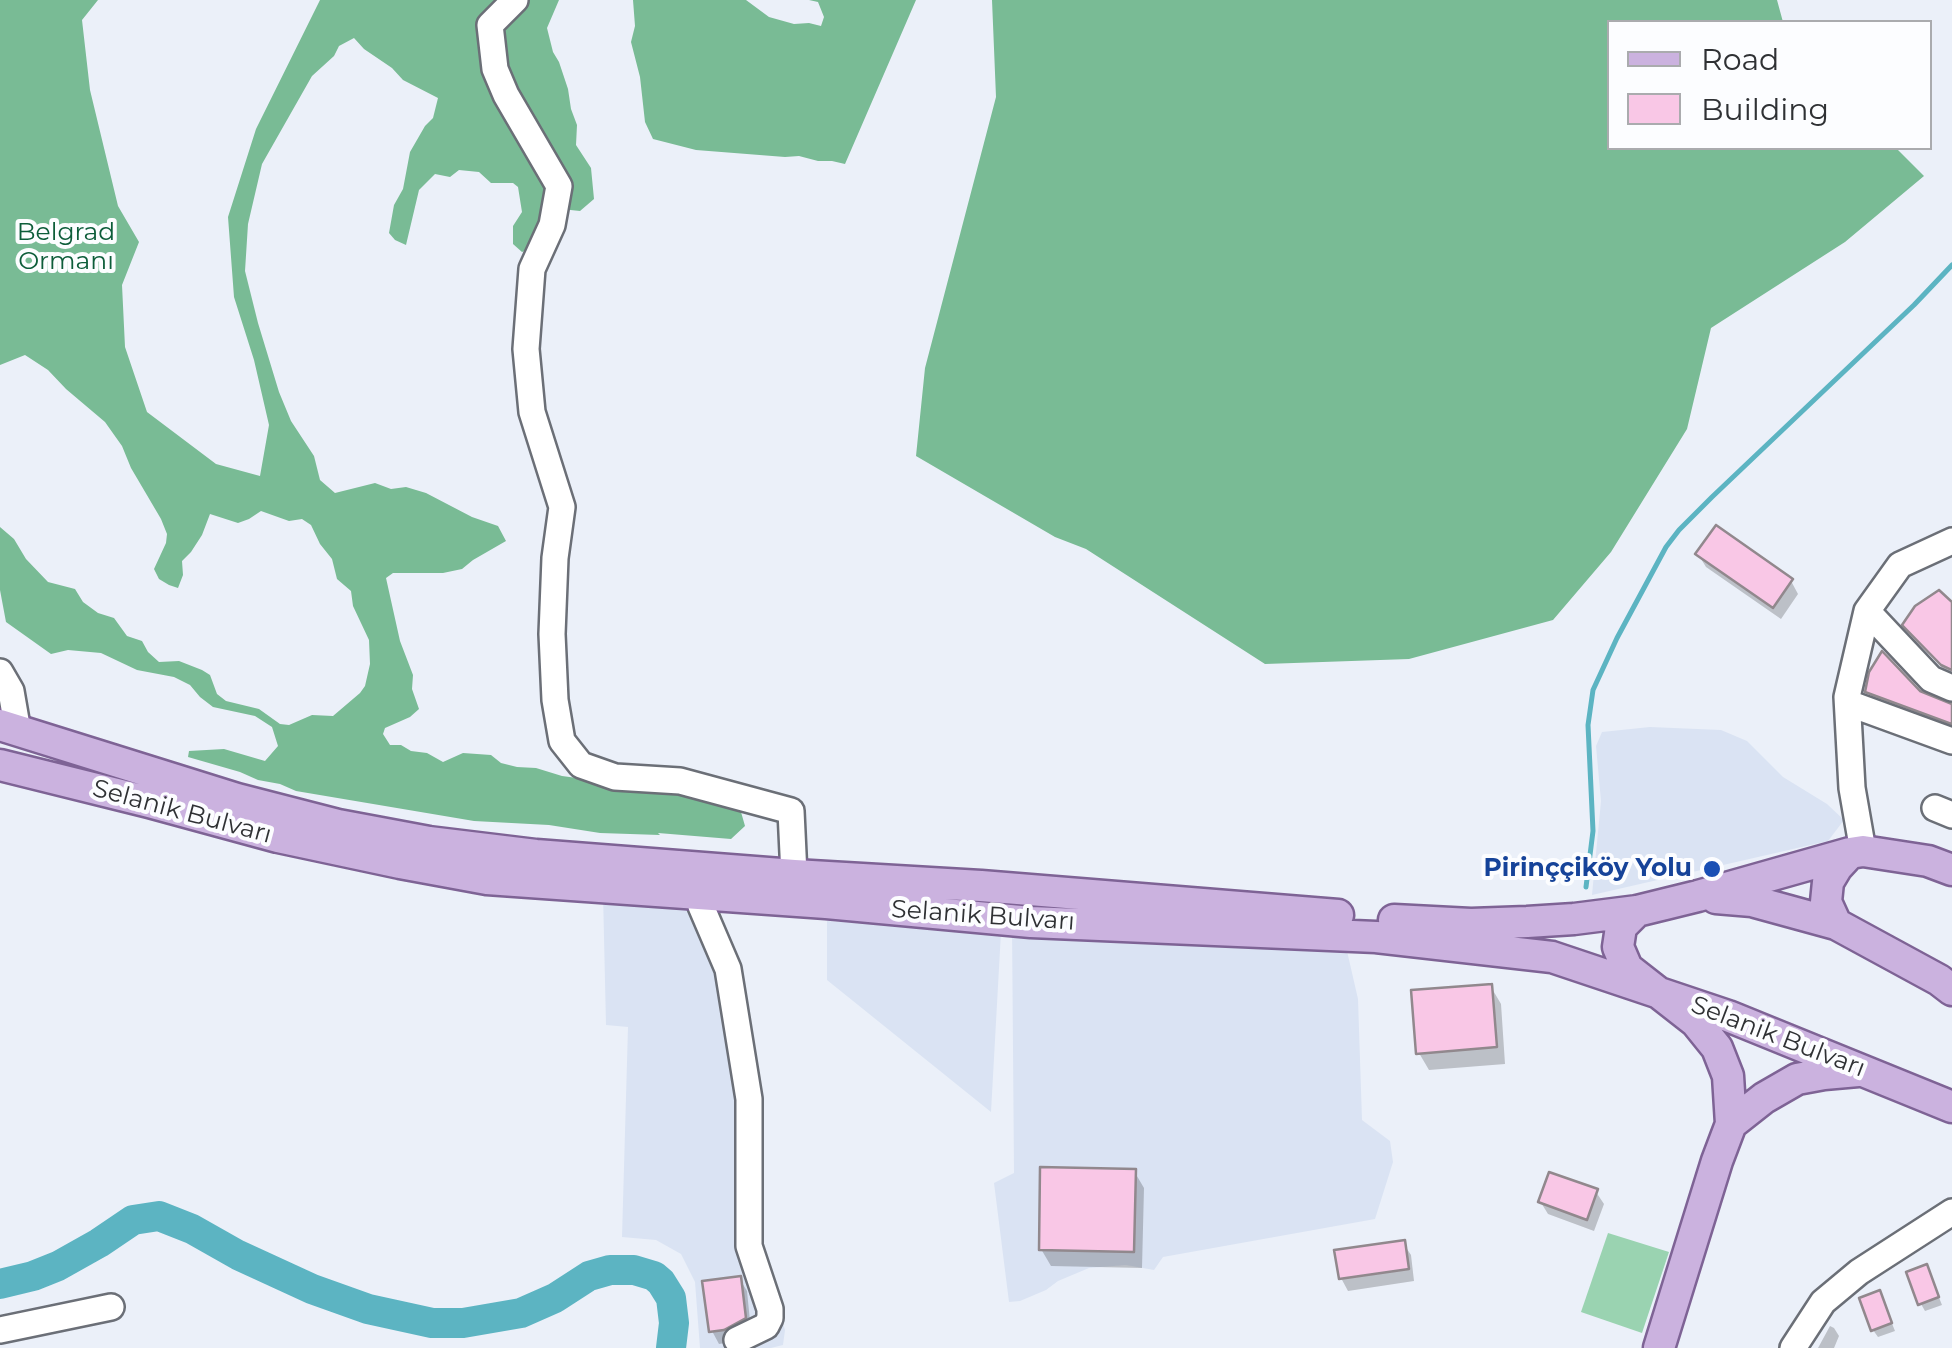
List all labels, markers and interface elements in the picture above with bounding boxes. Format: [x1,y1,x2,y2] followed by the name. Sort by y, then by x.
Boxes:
[1607,20,1932,150] legend
[1701,41,1779,78] text: Road
[1701,91,1829,128] text: Building
[17,218,115,277] park label: Belgrad Ormanı
[89,774,275,850] street label: Selanik Bulvarı
[1483,854,1692,884] place label: Pirinççiköy Yolu
[1701,858,1723,880] marker: Pirinççiköy Yolu
[890,895,1076,937] street label: Selanik Bulvarı
[1687,990,1869,1084] street label: Selanik Bulvarı

